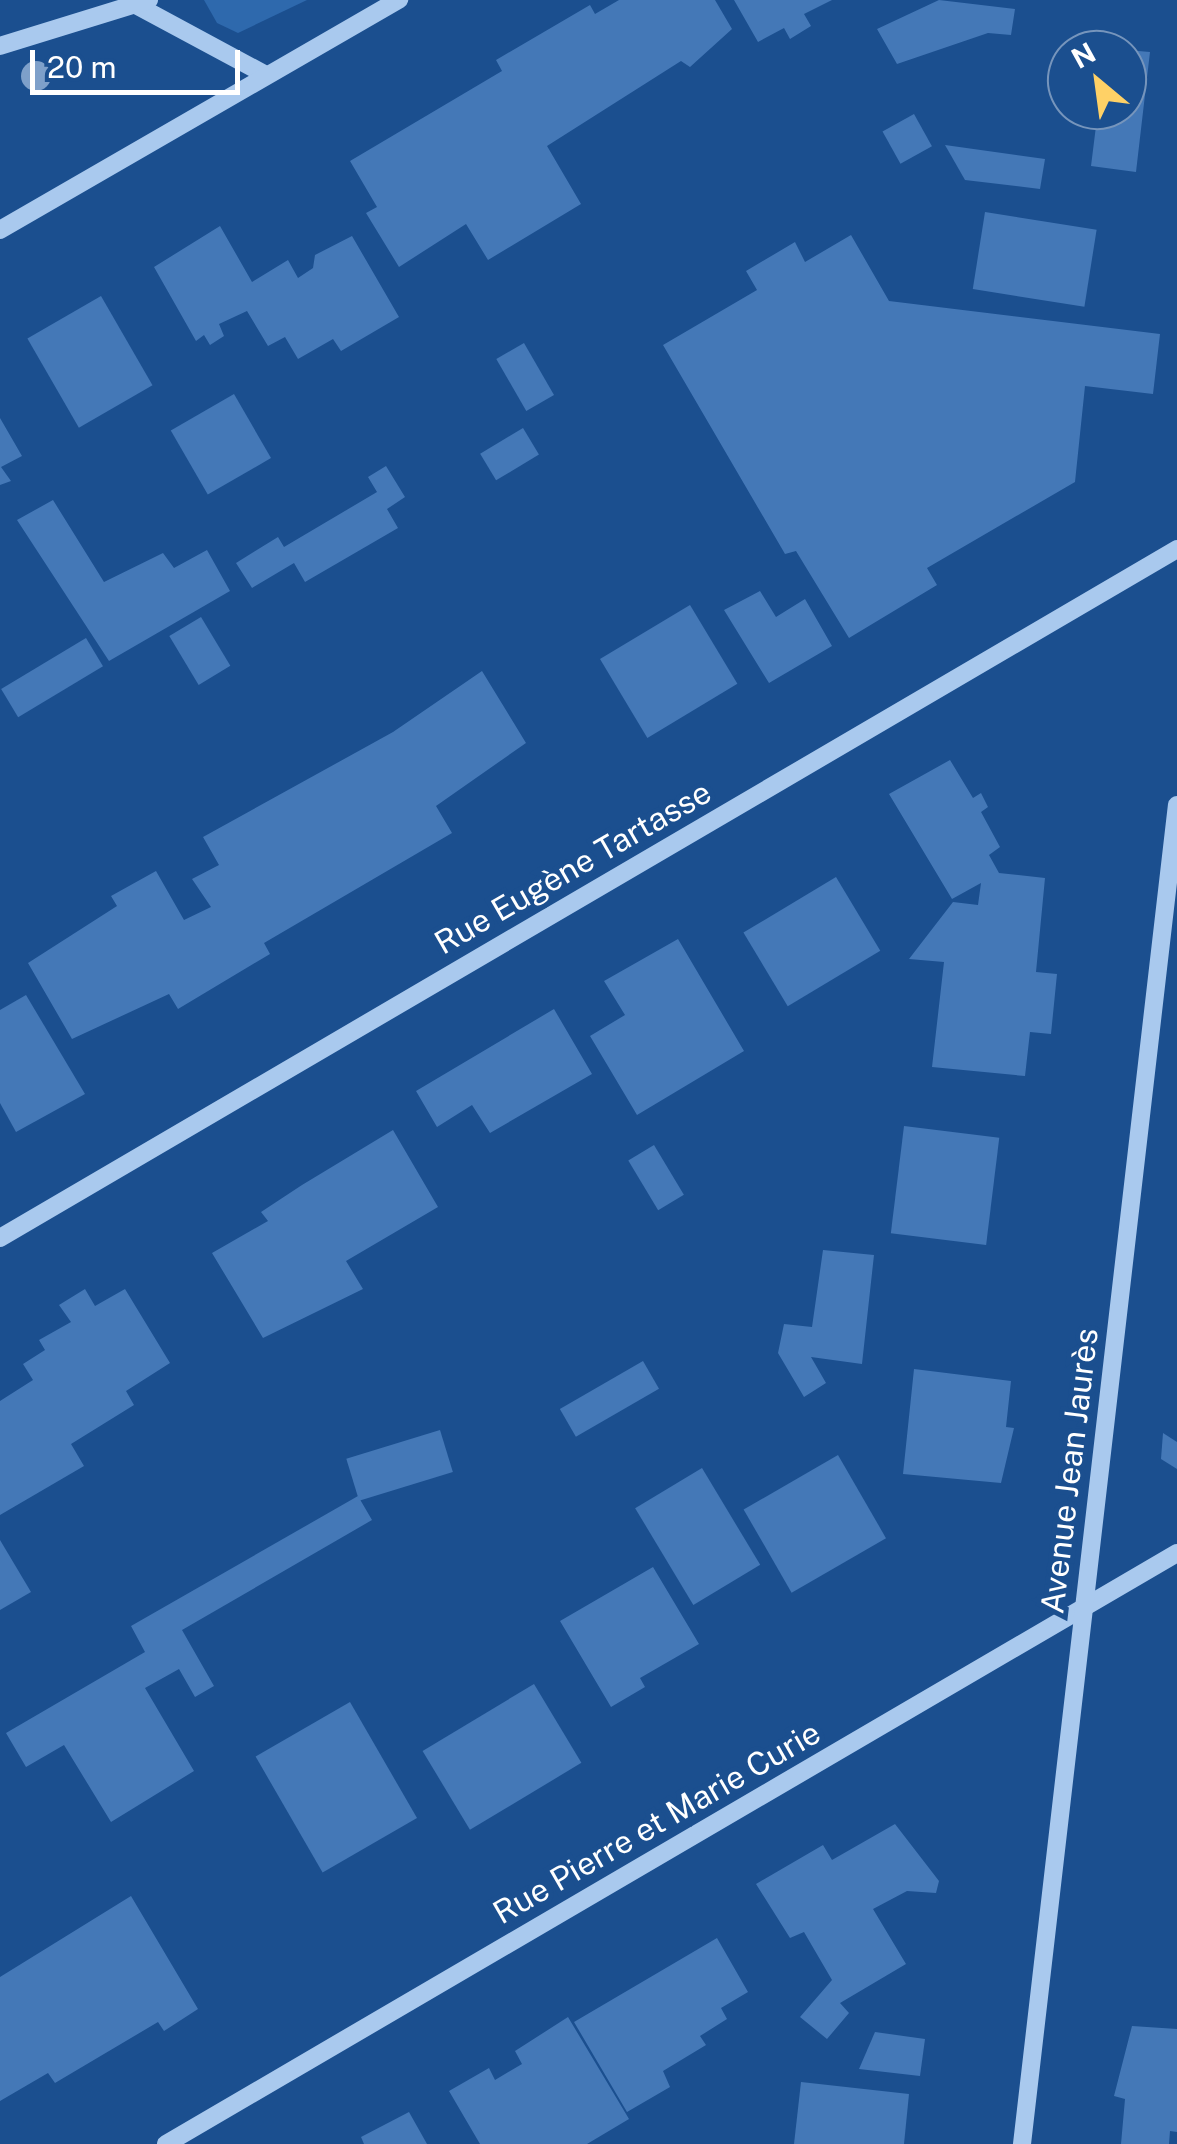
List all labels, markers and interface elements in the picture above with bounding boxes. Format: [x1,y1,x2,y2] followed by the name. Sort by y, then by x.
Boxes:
[35,30,245,92] scale bar
[1047,30,1147,130] north arrow
[1066,35,1101,75] text: N
[47,49,116,85] text: 20 m
[428,773,718,963] street label: Rue Eugène Tartasse
[1033,1326,1107,1616] street label: Avenue Jean Jaurès
[486,1713,828,1933] street label: Rue Pierre et Marie Curie

